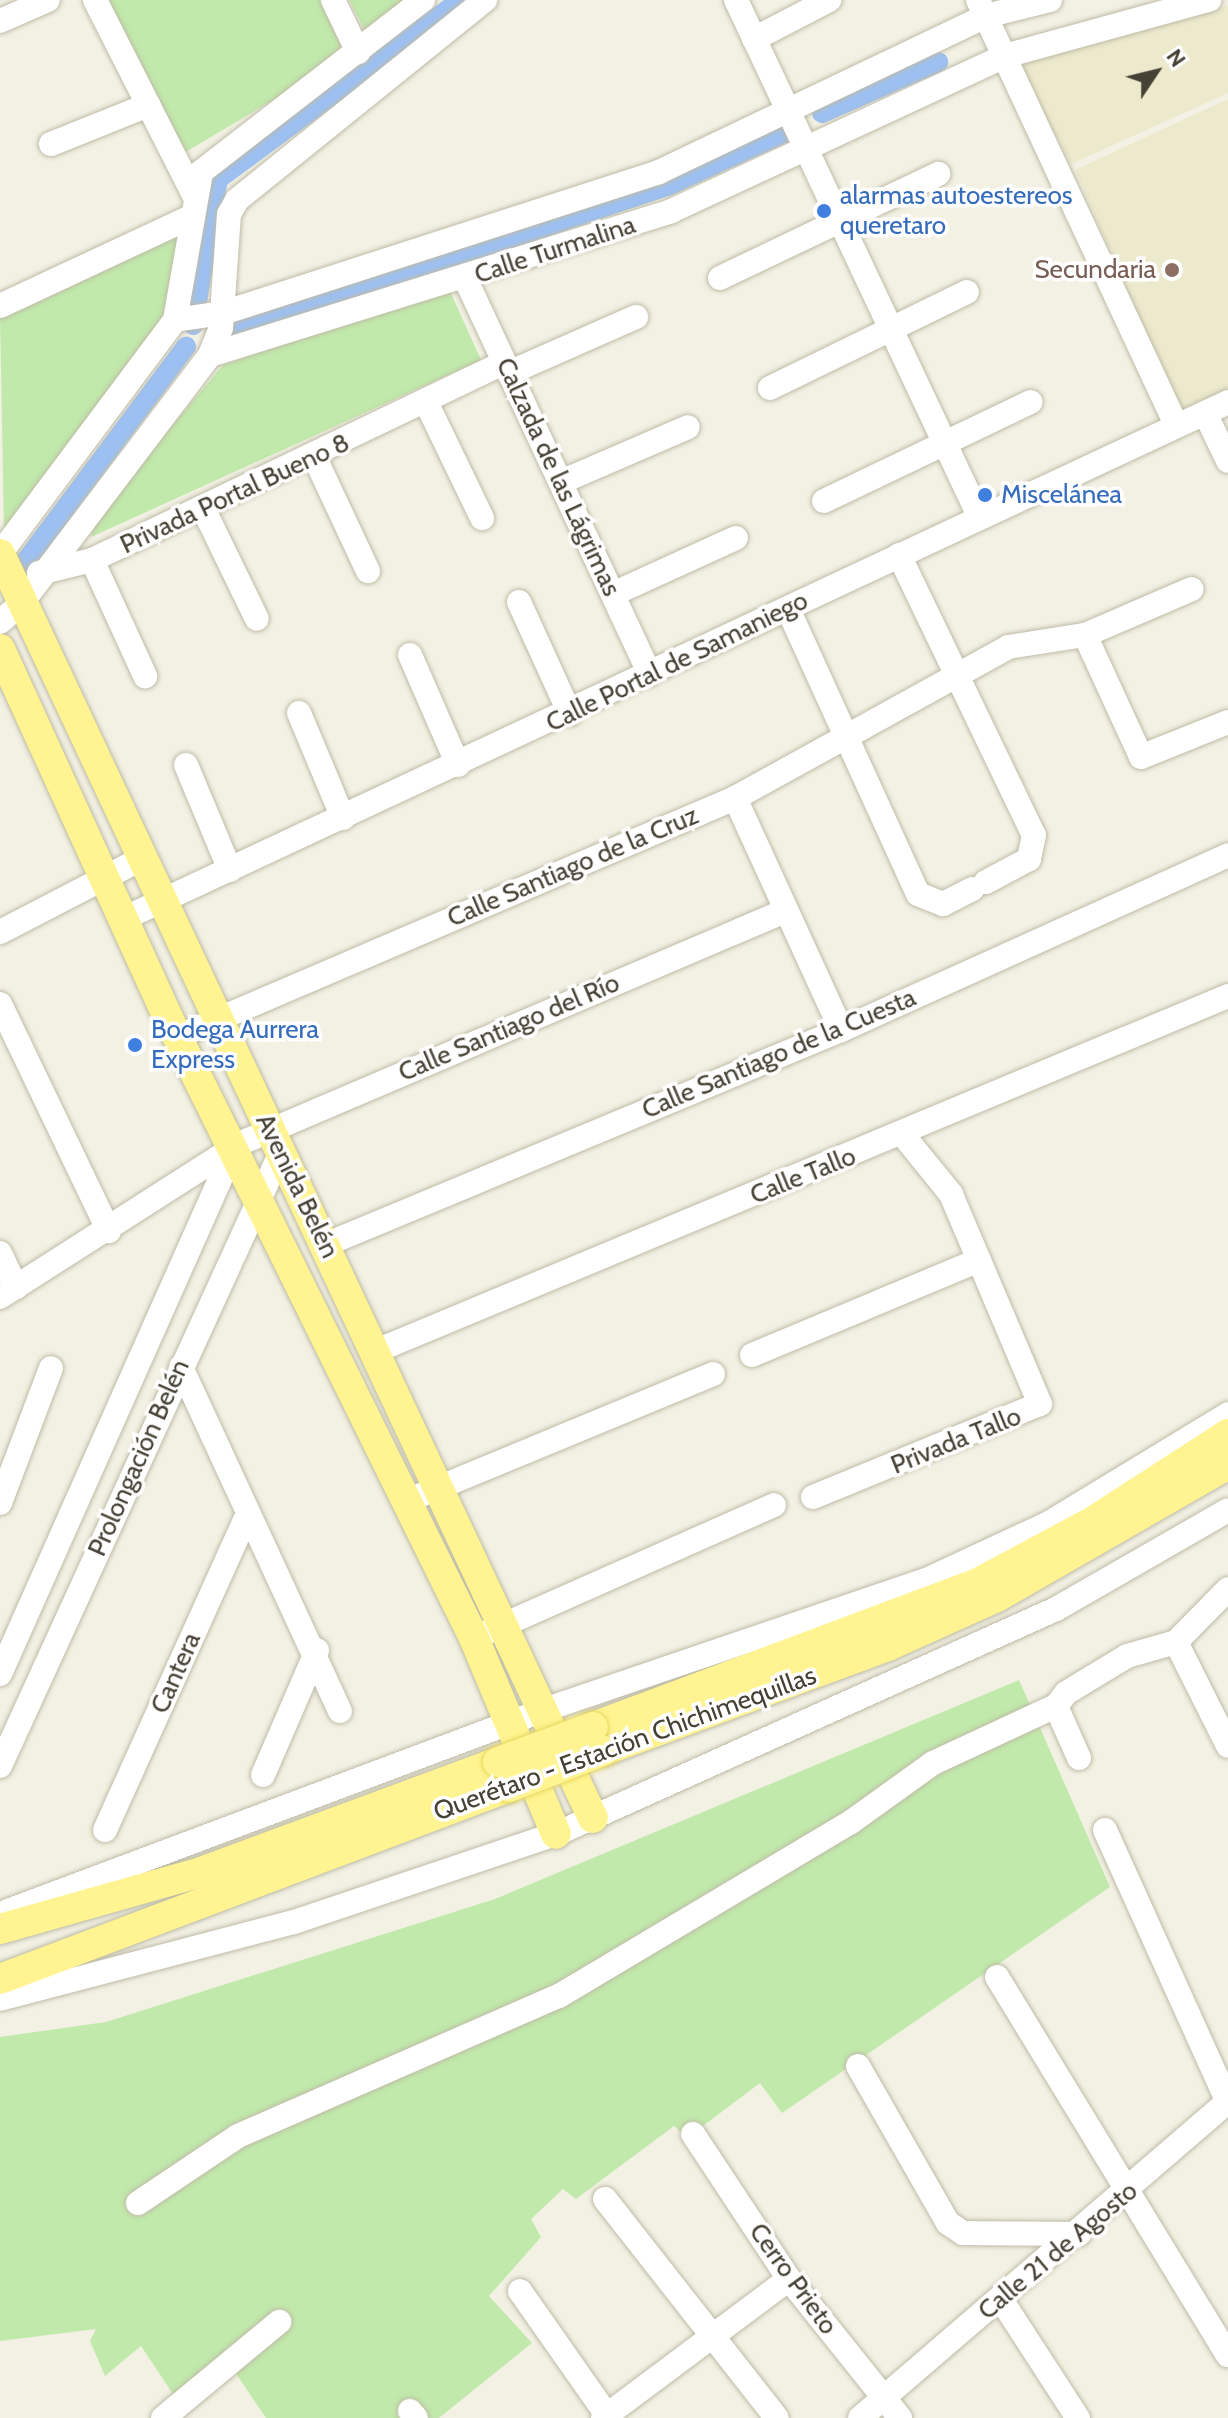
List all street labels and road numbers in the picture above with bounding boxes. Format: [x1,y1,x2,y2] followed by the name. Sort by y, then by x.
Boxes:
[471,209,639,291] street label: Calle Turmalina
[489,353,627,601] street label: Calzada de las Lágrimas
[115,427,355,561] street label: Privada Portal Bueno 8
[541,585,813,739] street label: Calle Portal de Samaniego
[443,800,703,934] street label: Calle Santiago de la Cruz
[394,967,624,1089] street label: Calle Santiago del Río
[637,982,921,1126] street label: Calle Santiago de la Cuesta
[249,1109,345,1263] street label: Avenida Belén
[746,1141,860,1211] street label: Calle Tallo
[82,1355,196,1561] street label: Prolongación Belén
[886,1401,1026,1481] street label: Privada Tallo
[144,1628,208,1718] street label: Cantera
[430,1660,820,1828] street label: Querétaro - Estación Chichimequillas
[972,2175,1144,2327] street label: Calle 21 de Agosto
[742,2217,844,2341] street label: Cerro Prieto

